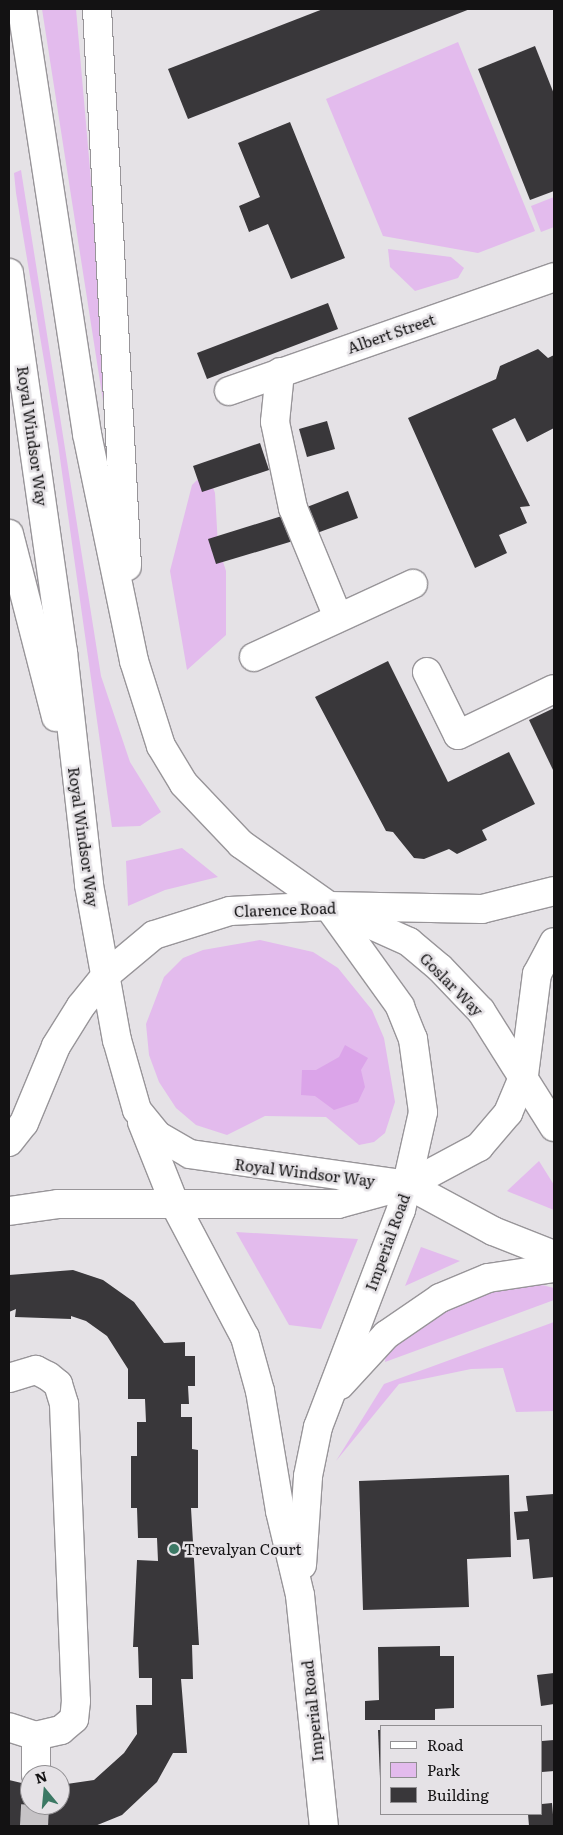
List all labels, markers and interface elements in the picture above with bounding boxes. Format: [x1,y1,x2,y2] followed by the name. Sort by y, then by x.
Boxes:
[345,310,437,356] street label: Albert Street
[14,365,52,507] street label: Royal Windsor Way
[65,766,103,908] street label: Royal Windsor Way
[234,898,336,920] street label: Clarence Road
[417,949,487,1019] street label: Goslar Way
[234,1154,376,1190] street label: Royal Windsor Way
[361,1191,413,1293] street label: Imperial Road
[184,1540,302,1558] place label: Trevalyan Court
[168,1543,180,1555] marker: Trevalyan Court
[298,1659,326,1763] street label: Imperial Road
[380,1725,543,1815] legend
[427,1733,463,1756] text: Road
[427,1758,460,1781] text: Park
[20,1765,70,1815] north arrow
[32,1765,49,1788] text: N
[427,1783,489,1806] text: Building

